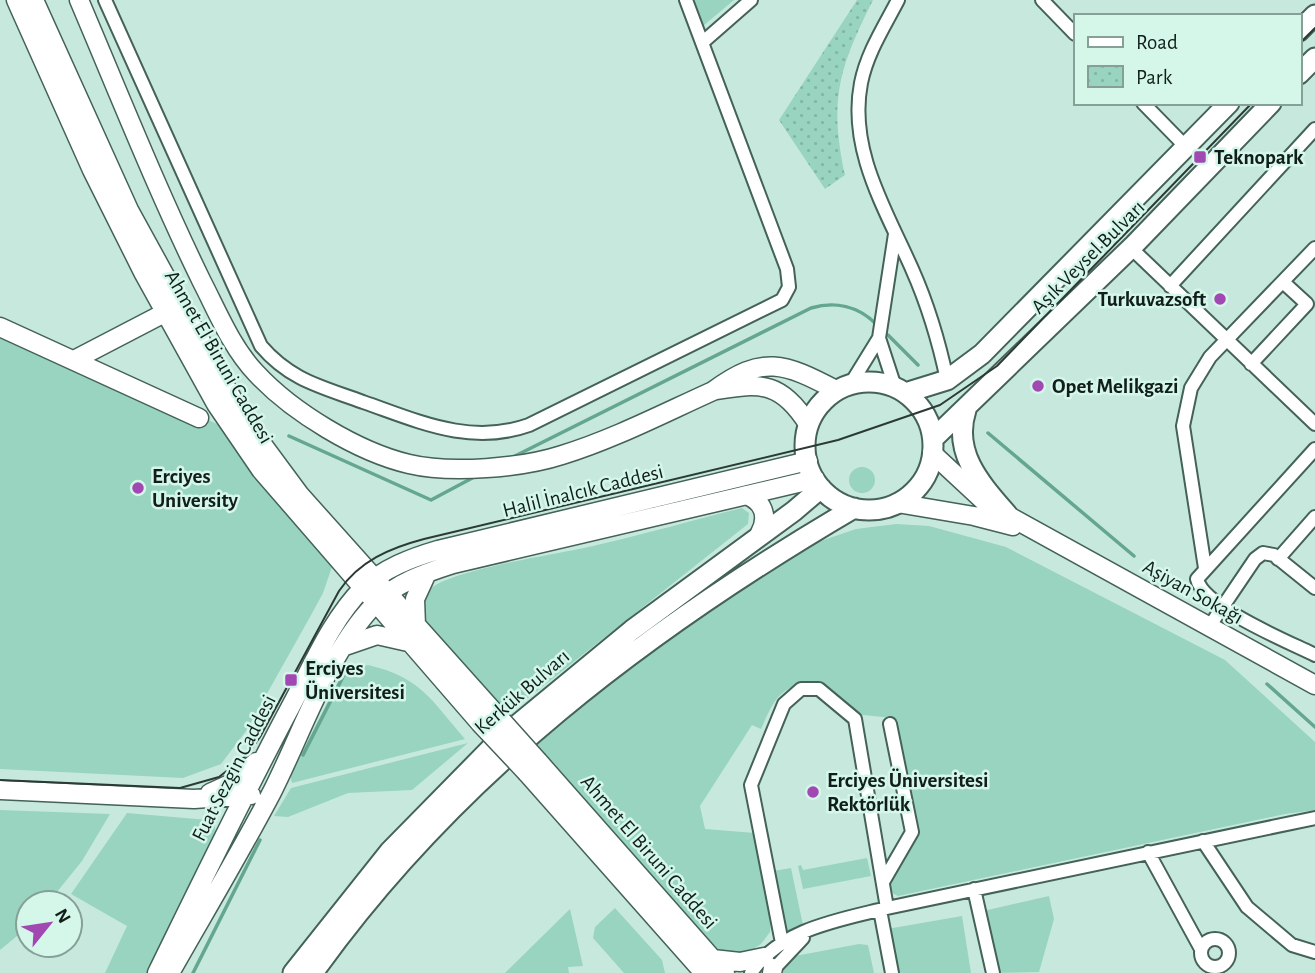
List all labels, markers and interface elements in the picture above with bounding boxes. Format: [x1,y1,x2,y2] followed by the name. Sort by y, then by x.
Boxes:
[1074,14,1301,105] legend
[1136,32,1178,53] text: Road
[1136,67,1173,88] text: Park
[1214,147,1304,168] place label: Teknopark
[1192,149,1208,165] marker: Teknopark
[1027,196,1149,318] street label: Aşık Veysel Bulvarı
[161,267,277,447] street label: Ahmet El Biruni Caddesi
[1098,289,1206,310] place label: Turkuvazsoft
[1212,291,1228,307] marker: Turkuvazsoft
[1052,376,1179,397] place label: Opet Melikgazi
[1030,378,1046,394] marker: Opet Melikgazi
[500,460,665,521] street label: Halil İnalcık Caddesi
[152,466,239,511] place label: Erciyes University
[130,480,146,496] marker: Erciyes University
[1139,556,1247,628] street label: Aşiyan Sokağı
[471,645,573,739] street label: Kerkük Bulvarı
[305,658,405,703] place label: Erciyes Üniversitesi
[283,672,299,688] marker: Erciyes Üniversitesi
[188,691,280,845] street label: Fuat Sezgin Caddesi
[827,768,989,815] place label: Erciyes Üniversitesi Rektörlük
[577,771,721,933] street label: Ahmet El Biruni Caddesi
[805,784,821,800] marker: Erciyes Üniversitesi Rektörlük
[14,889,84,959] north arrow
[51,906,74,927] text: N

